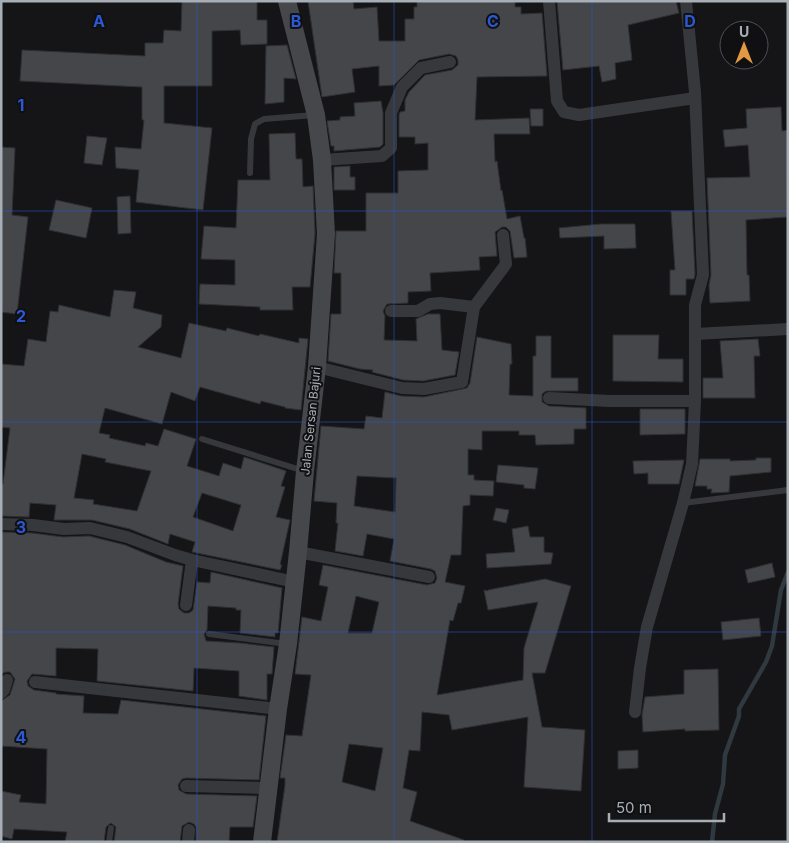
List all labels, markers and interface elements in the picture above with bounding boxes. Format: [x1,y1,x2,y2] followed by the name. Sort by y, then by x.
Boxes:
[93,11,105,31] text: A
[291,11,301,31] text: B
[487,11,499,31] text: C
[684,11,696,31] text: D
[719,20,769,70] north arrow
[739,23,749,40] text: U
[18,95,24,115] text: 1
[16,306,26,326] text: 2
[297,366,324,476] street label: Jalan Sersan Bajuri
[16,517,26,537] text: 3
[16,727,27,747] text: 4
[609,790,724,822] scale bar
[616,798,652,817] text: 50 m

